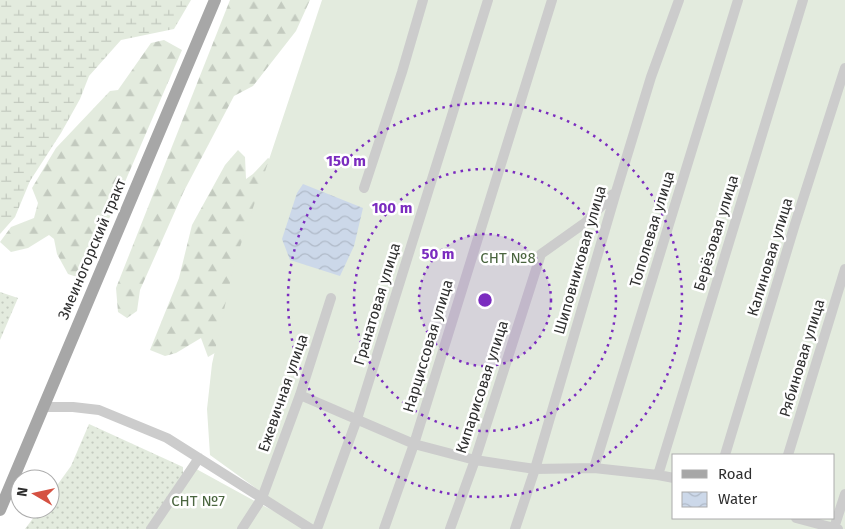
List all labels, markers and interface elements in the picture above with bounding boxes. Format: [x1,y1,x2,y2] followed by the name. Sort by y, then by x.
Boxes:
[326,152,366,170] text: 150 m
[626,169,678,289] street label: Тополевая улица
[690,173,742,293] street label: Берёзовая улица
[54,175,130,322] street label: Змеиногорский тракт
[550,184,610,336] street label: Шиповниковая улица
[743,196,797,318] street label: Калиновая улица
[372,199,412,217] text: 100 m
[350,241,404,367] street label: Гранатовая улица
[421,245,455,263] text: 50 m
[480,249,536,267] park label: СНТ №8
[399,277,457,415] street label: Нарциссовая улица
[476,291,494,309] centre of rings
[776,297,828,419] street label: Рябиновая улица
[452,318,512,456] street label: Кипарисовая улица
[254,332,312,454] street label: Ежевичная улица
[672,454,835,519] legend
[718,465,753,483] text: Road
[10,469,60,519] north arrow
[14,486,32,498] text: N
[718,490,757,508] text: Water
[171,492,225,510] park label: СНТ №7

